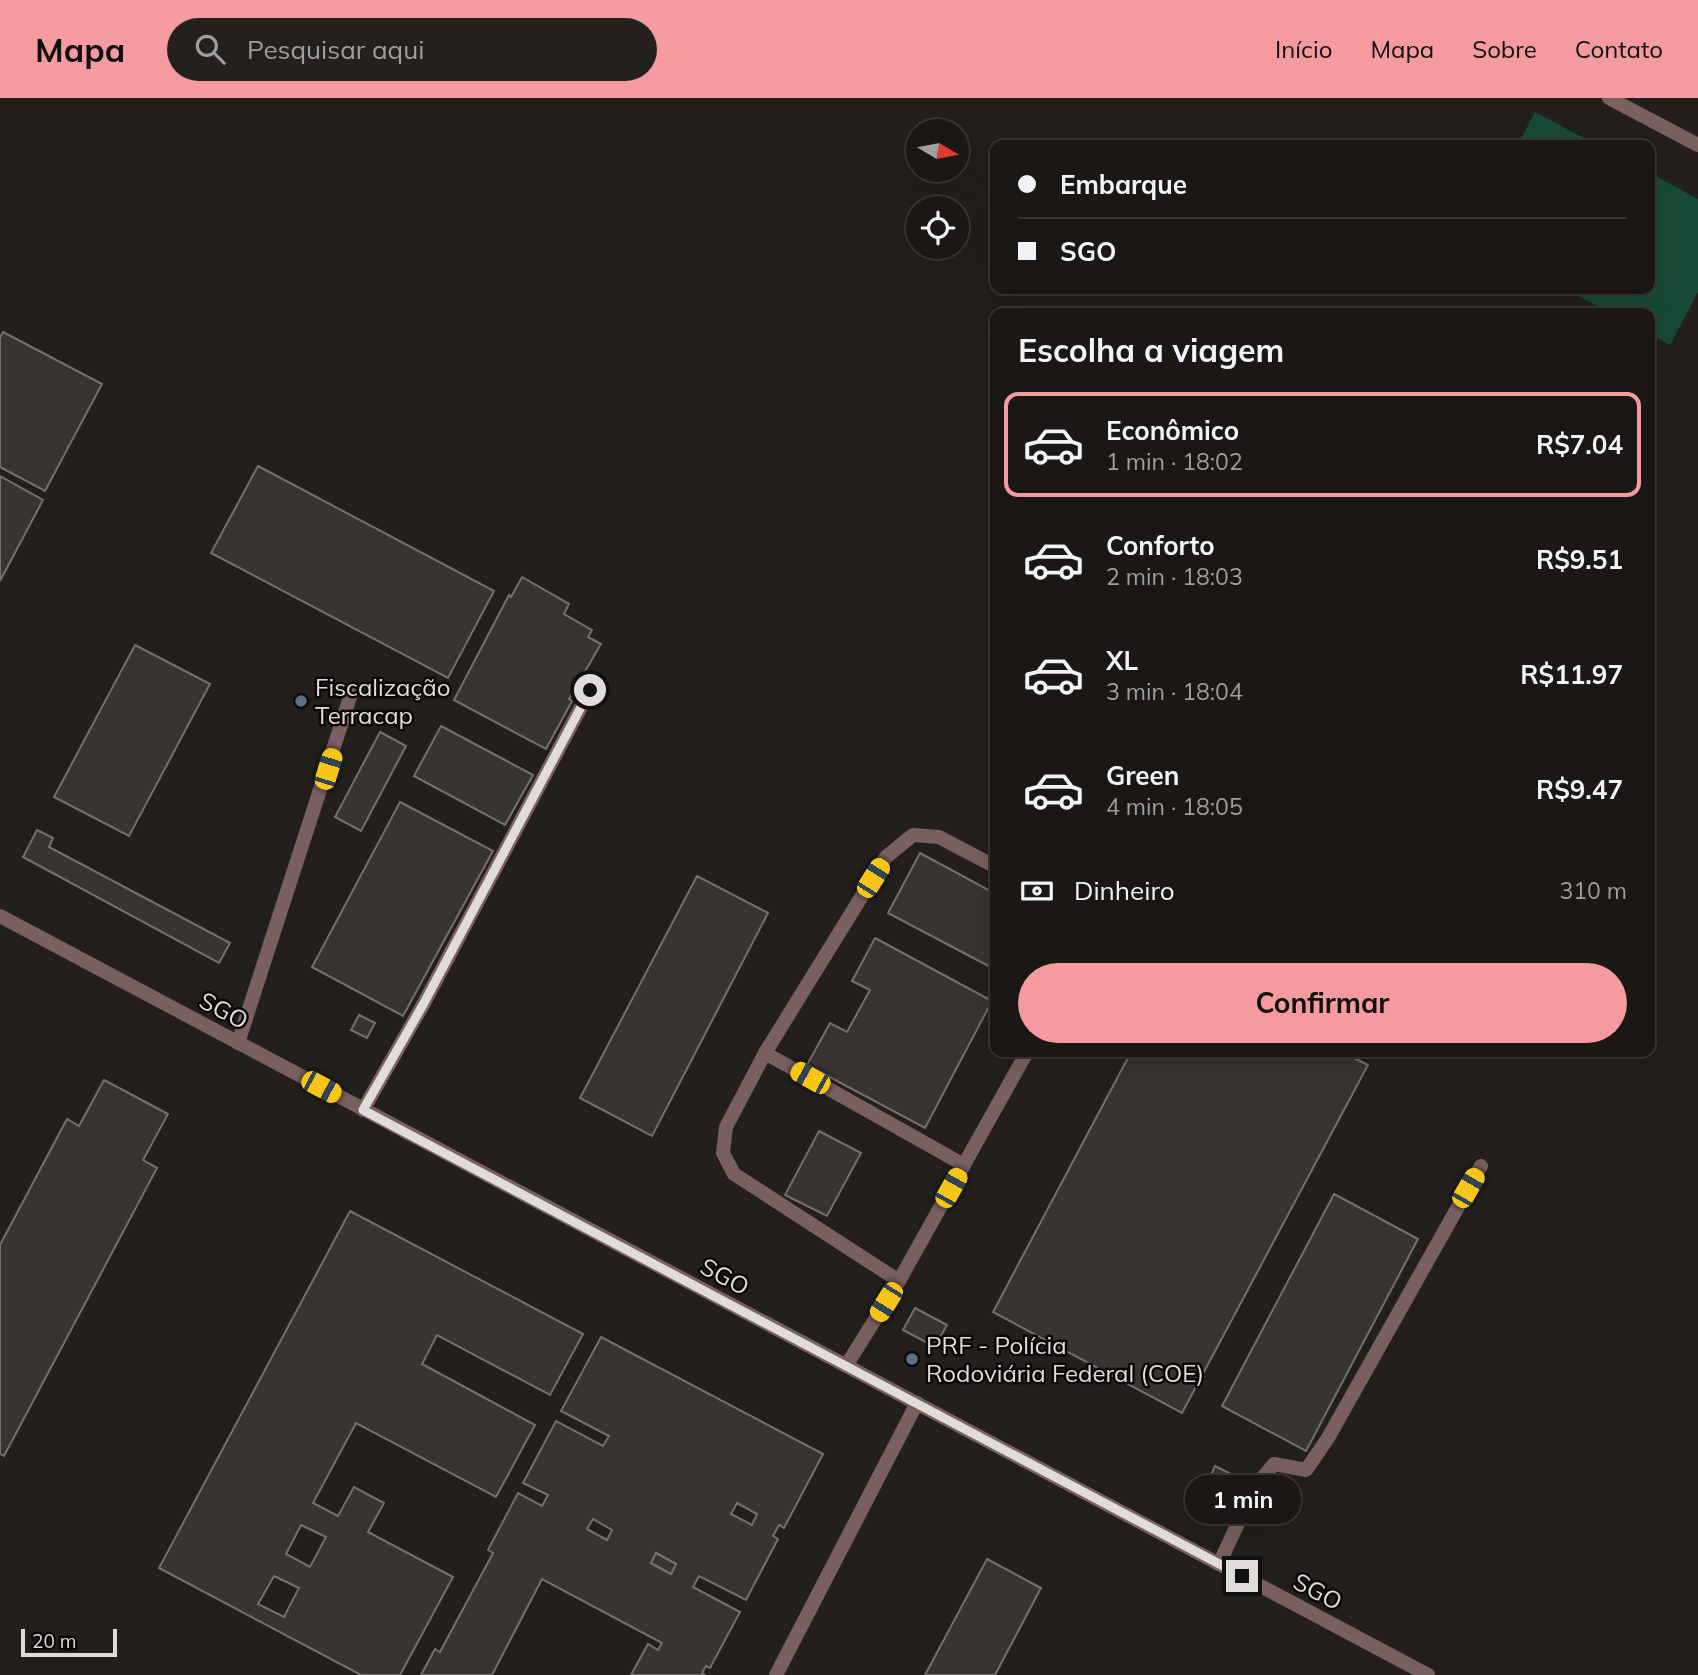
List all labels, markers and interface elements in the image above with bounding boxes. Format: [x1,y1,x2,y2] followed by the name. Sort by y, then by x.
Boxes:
[167,18,657,81] search box
[35,29,125,70] text: Mapa
[191,30,229,68] icon: search
[247,33,424,66] text: Pesquisar aqui
[1275,34,1332,64] text: Início
[1370,34,1434,64] text: Mapa
[1472,34,1537,64] text: Sobre
[1575,34,1663,64] text: Contato
[906,119,970,182] north arrow
[906,119,969,259] map controls
[1060,168,1187,201] text: Embarque
[906,196,969,259] button: locate
[1060,235,1116,268] text: SGO
[1018,330,1284,370] text: Escolha a viagem
[1022,413,1085,476] icon: car
[1106,414,1239,447] text: Econômico
[1536,428,1623,461] text: R$7.04
[1106,447,1243,476] text: 1 min · 18:02
[1022,528,1085,591] icon: car
[1106,529,1215,562] text: Conforto
[1536,543,1623,576] text: R$9.51
[1106,562,1243,591] text: 2 min · 18:03
[1022,643,1085,706] icon: car
[1106,644,1138,677] text: XL
[1520,658,1623,691] text: R$11.97
[315,672,450,730] place label: Fiscalização Terracap
[574,674,606,706] route start
[1106,677,1243,706] text: 3 min · 18:04
[293,693,309,709] marker: Fiscalização Terracap
[312,746,345,792] car
[1022,758,1085,821] icon: car
[1106,759,1179,792] text: Green
[1536,773,1623,806] text: R$9.47
[1106,792,1243,821] text: 4 min · 18:05
[853,855,894,901] car
[1018,872,1056,910] icon: cash
[1074,874,1175,907] text: Dinheiro
[1559,876,1627,905] text: 310 m
[1018,963,1627,1043] button: Confirmar
[194,985,254,1035] street label: SGO
[787,1059,834,1097] car
[298,1068,345,1106] car
[932,1165,971,1211] car
[1449,1165,1488,1211] car
[695,1251,755,1301] street label: SGO
[866,1279,907,1325] car
[926,1330,1204,1388] place label: PRF - Polícia Rodoviária Federal (COE)
[904,1351,920,1367] marker: PRF - Polícia Rodoviária Federal (COE)
[1184,1474,1300,1524] callout: 1 min
[1213,1485,1273,1514] text: 1 min
[1226,1560,1258,1592] route end
[1288,1566,1348,1616] street label: SGO
[21,1626,117,1658] scale bar
[32,1629,76,1653] text: 20 m

